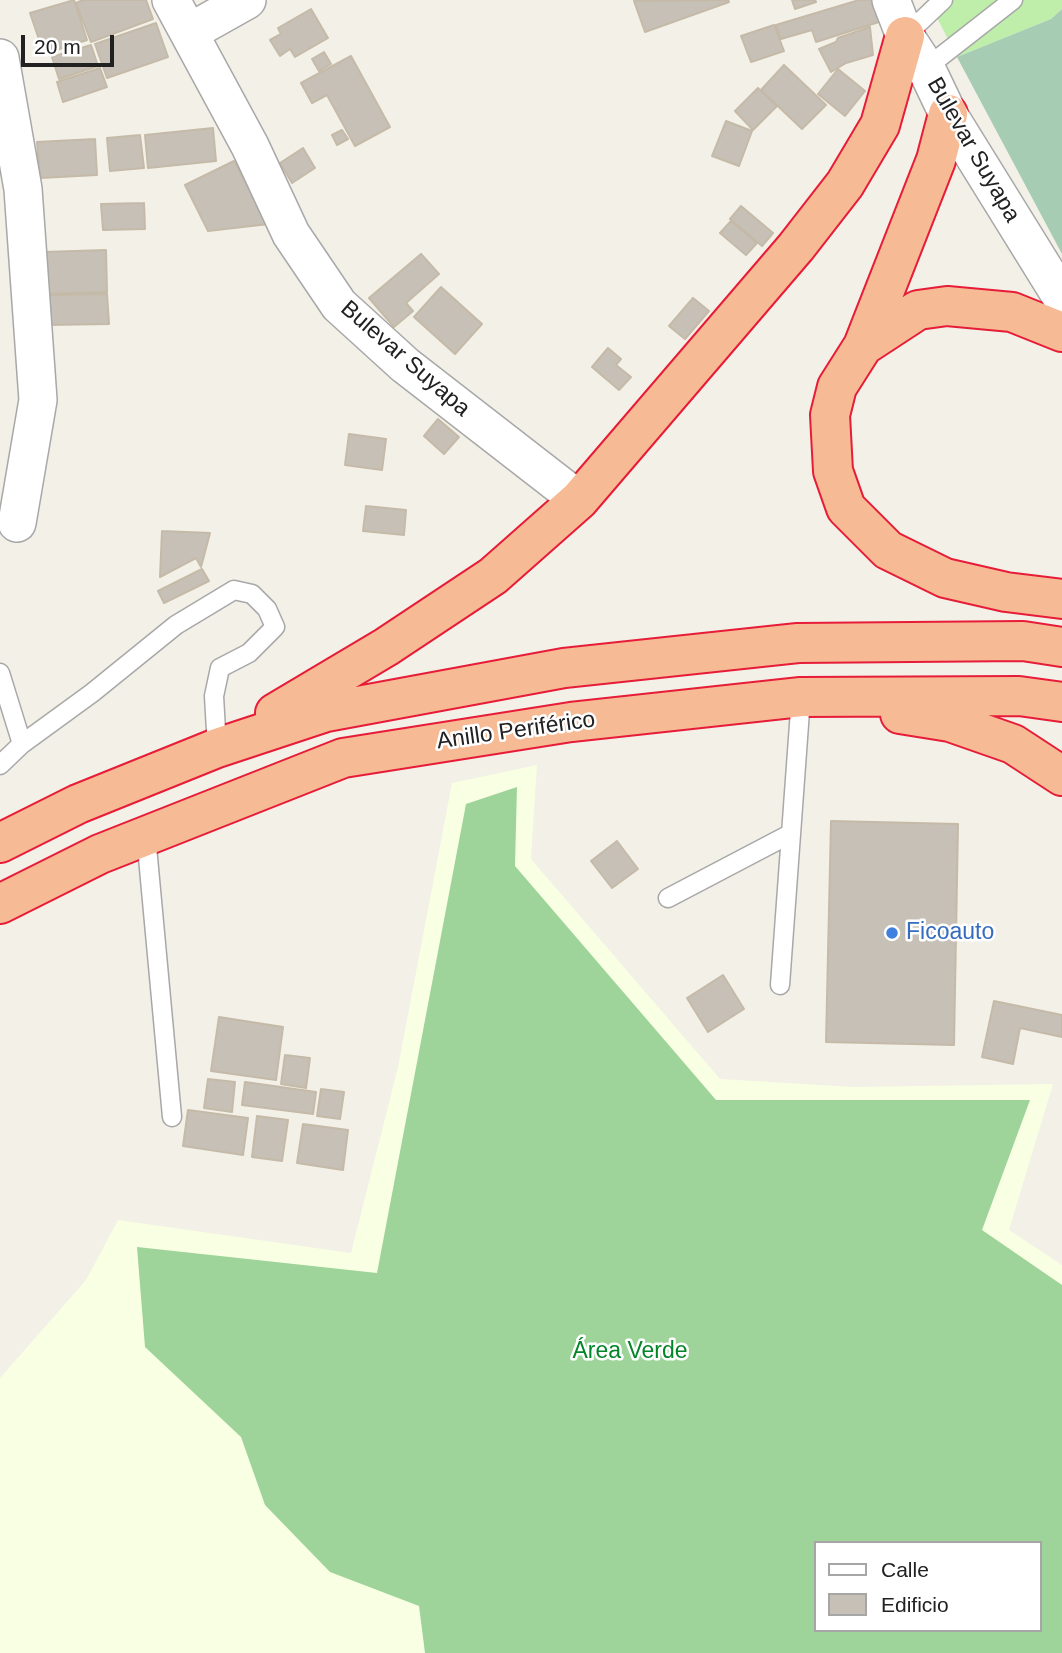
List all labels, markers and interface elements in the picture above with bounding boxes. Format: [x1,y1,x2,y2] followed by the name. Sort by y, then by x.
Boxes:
[24,21,117,65] scale bar
[34,35,81,58] text: 20 m
[920,73,1026,227] street label: Bulevar Suyapa
[335,295,475,423] street label: Bulevar Suyapa
[435,706,597,756] street label: Anillo Periférico
[906,919,994,947] place label: Ficoauto
[884,925,900,941] marker: Ficoauto
[572,1338,688,1366] park label: Área Verde
[814,1541,1041,1632] legend
[881,1558,929,1581] text: Calle
[881,1593,949,1616] text: Edificio

